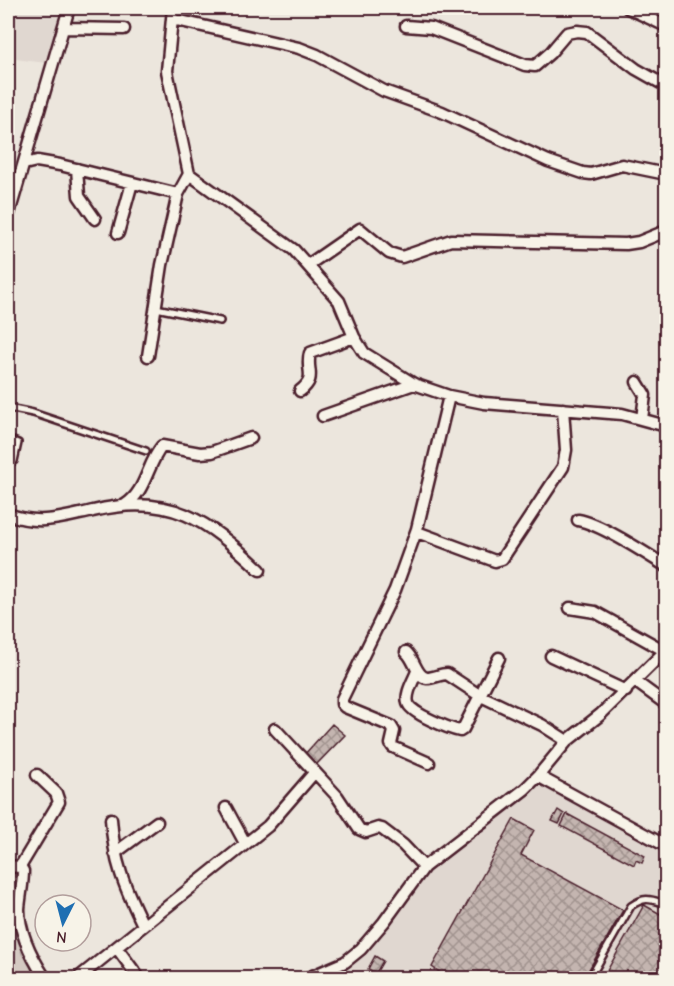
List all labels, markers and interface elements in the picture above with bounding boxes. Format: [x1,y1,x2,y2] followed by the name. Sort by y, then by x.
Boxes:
[33,893,93,953] north arrow
[55,927,68,946] text: N

